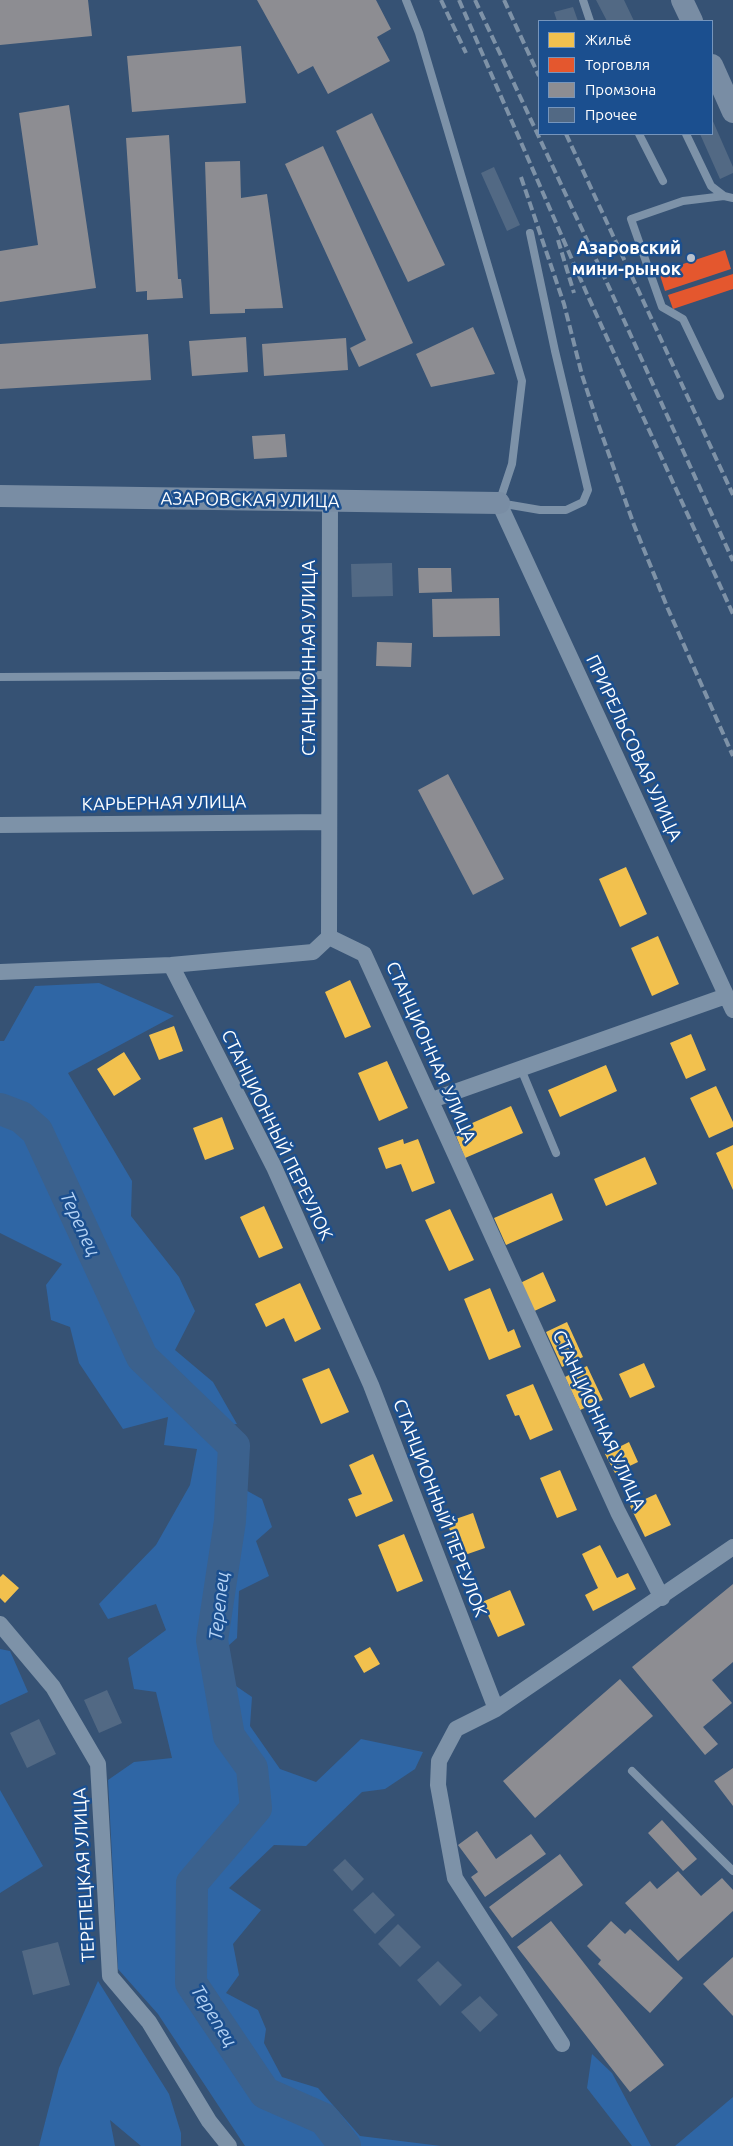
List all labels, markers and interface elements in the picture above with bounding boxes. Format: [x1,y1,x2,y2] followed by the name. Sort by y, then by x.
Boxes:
[538,20,713,135] legend
[585,31,632,48] text: Жильё
[585,56,650,73] text: Торговля
[585,81,656,98] text: Промзона
[585,106,637,123] text: Прочее
[572,237,681,280] place label: Азаровский мини-рынок
[685,252,697,264] marker: Азаровский мини-рынок
[160,488,340,512] street label: АЗАРОВСКАЯ УЛИЦА
[298,560,320,756] street label: СТАНЦИОННАЯ УЛИЦА
[581,651,687,845] street label: ПРИРЕЛЬСОВАЯ УЛИЦА
[81,791,247,815] street label: КАРЬЕРНАЯ УЛИЦА
[381,958,481,1146] street label: СТАНЦИОННАЯ УЛИЦА
[217,1026,337,1244] street label: СТАНЦИОННЫЙ ПЕРЕУЛОК
[55,1188,105,1260] water label: Терепец
[548,1327,650,1513] street label: СТАНЦИОННАЯ УЛИЦА
[388,1396,492,1620] street label: СТАНЦИОННЫЙ ПЕРЕУЛОК
[204,1570,234,1642] water label: Терепец
[69,1787,99,1963] street label: ТЕРЕПЕЦКАЯ УЛИЦА
[186,1981,242,2051] water label: Терепец

